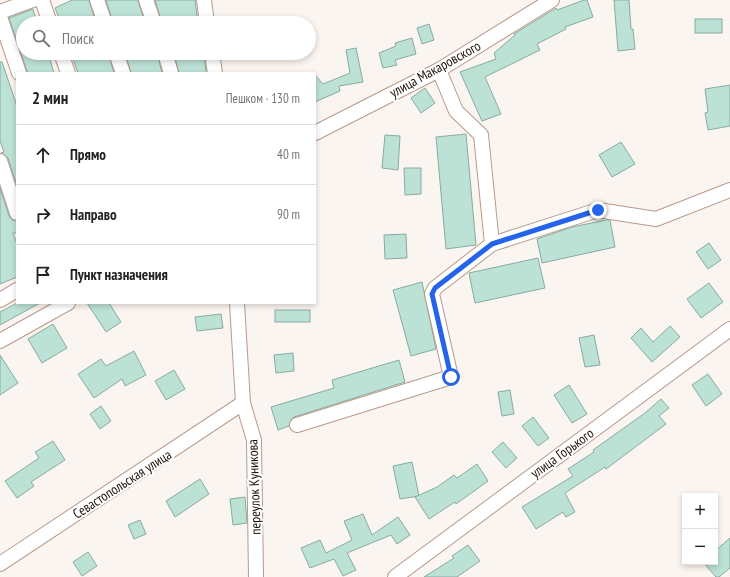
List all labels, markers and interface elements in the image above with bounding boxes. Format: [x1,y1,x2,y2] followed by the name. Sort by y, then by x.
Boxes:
[16,16,316,60] search box
[30,27,52,49] icon: search
[62,29,94,48] text: Поиск
[386,37,484,101] street label: улица Макаровского
[32,87,68,109] text: 2 мин
[226,90,300,107] text: Пешком · 130 m
[32,144,54,166] icon: ahead
[70,145,106,164] text: Прямо
[277,146,300,163] text: 40 m
[589,201,607,219] route end
[32,204,54,226] icon: right
[70,205,117,224] text: Направо
[277,206,300,223] text: 90 m
[32,264,54,286] icon: arrive
[70,265,168,284] text: Пункт назначения
[442,368,460,386] route start
[527,424,597,482] street label: улица Горького
[243,439,265,535] street label: переулок Куникова
[69,445,175,523] street label: Севастопольская улица
[682,493,718,565] map controls
[682,493,718,529] button: +
[682,529,718,565] button: −

